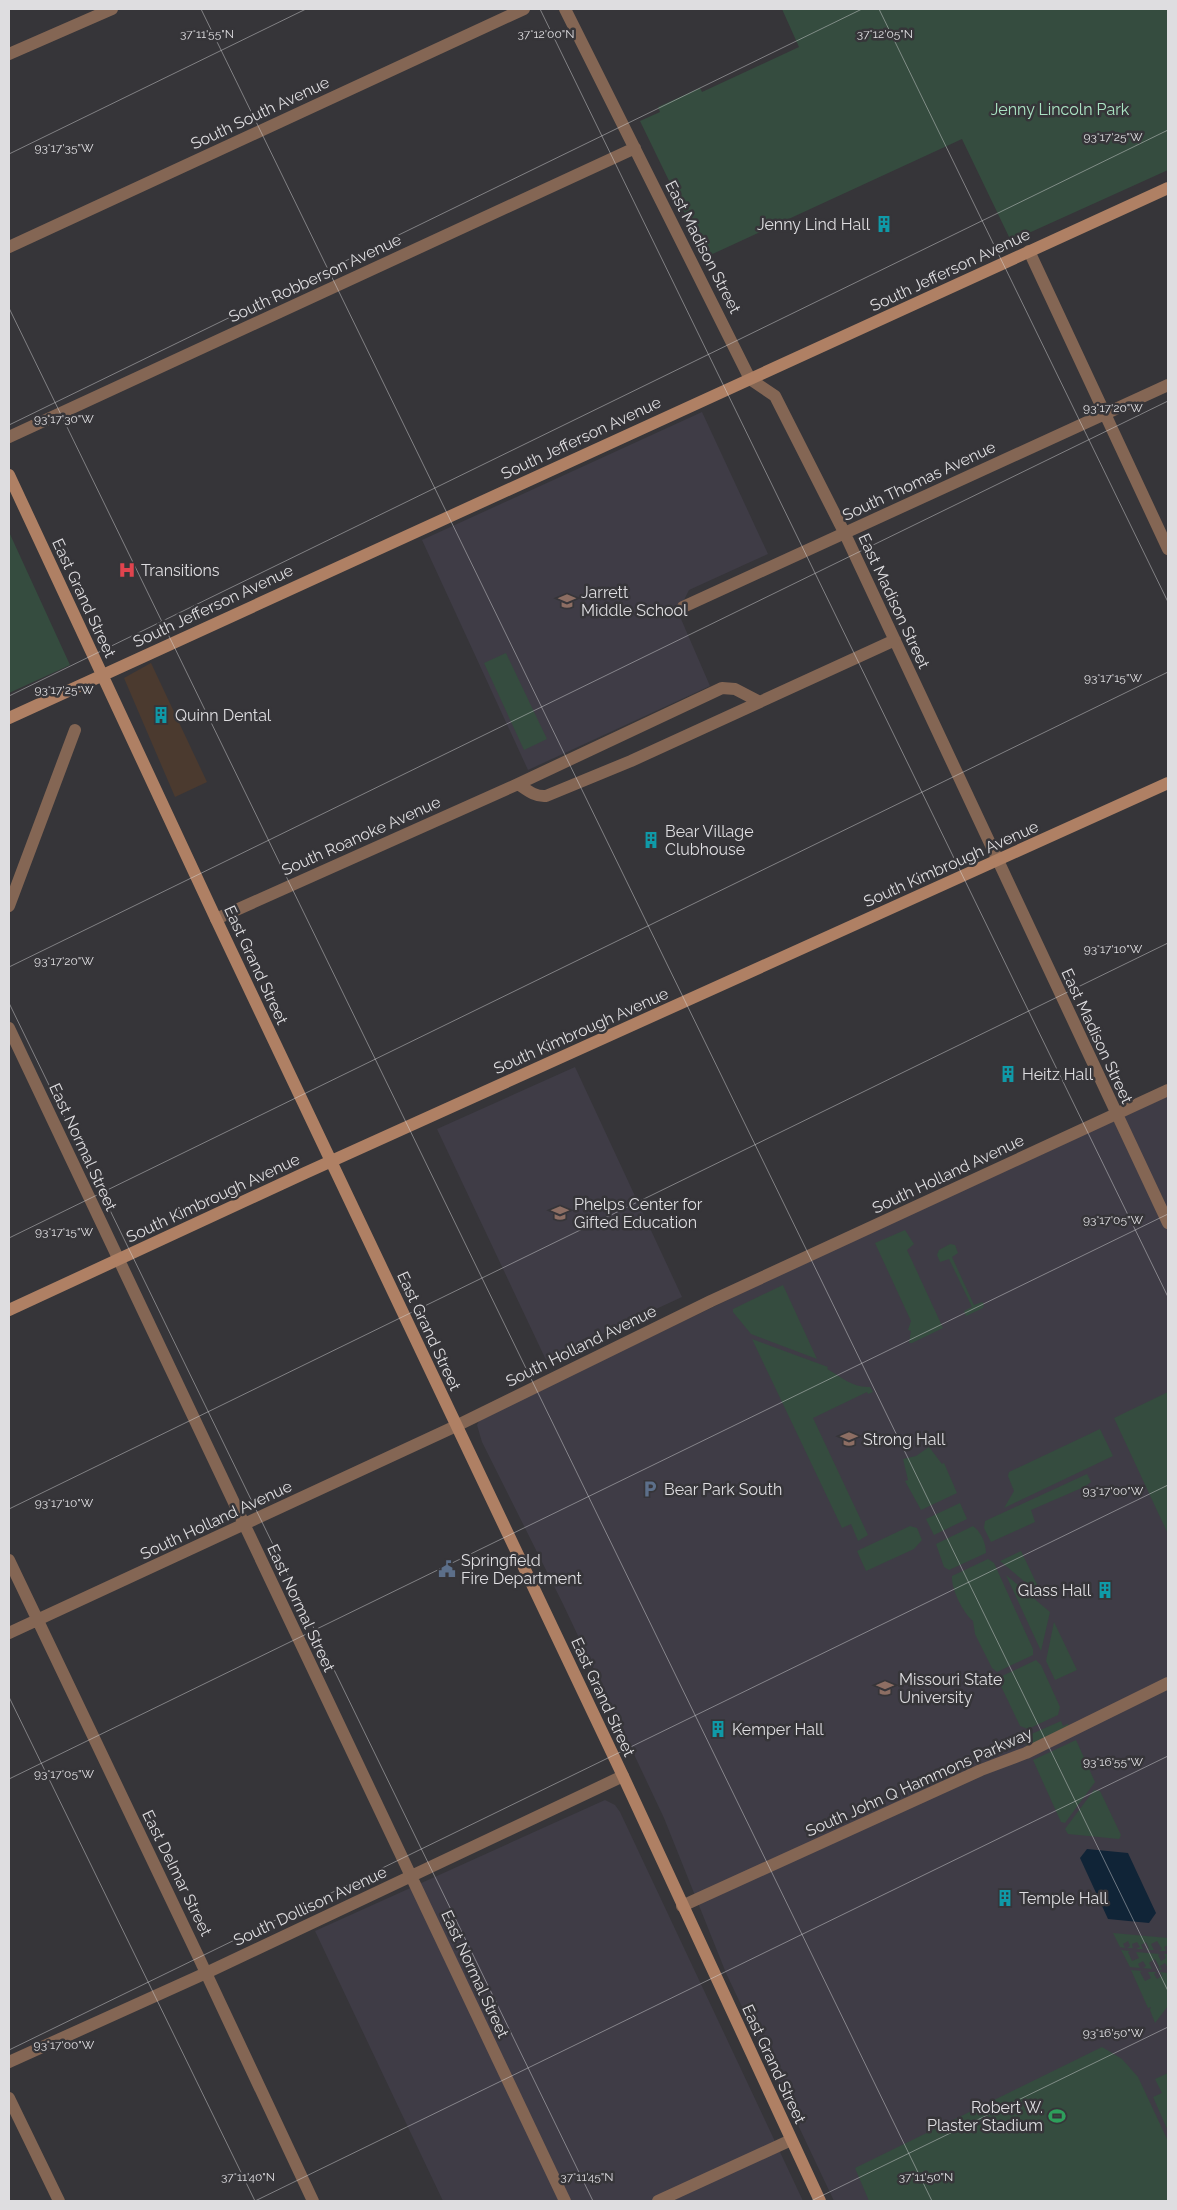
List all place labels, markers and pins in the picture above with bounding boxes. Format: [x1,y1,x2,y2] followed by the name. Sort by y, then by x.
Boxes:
[874,214,894,234] building icon: Jenny Lind Hall
[757,215,871,234] place label: Jenny Lind Hall
[117,560,137,580] hospital icon: Transitions
[141,561,220,580] place label: Transitions
[581,583,688,620] place label: Jarrett Middle School
[557,591,577,611] school or university icon: Jarrett Middle School
[151,705,171,725] building icon: Quinn Dental
[175,706,272,725] place label: Quinn Dental
[665,822,754,859] place label: Bear Village Clubhouse
[641,830,661,850] building icon: Bear Village Clubhouse
[998,1064,1018,1084] building icon: Heitz Hall
[1022,1065,1094,1084] place label: Heitz Hall
[574,1195,703,1232] place label: Phelps Center for Gifted Education
[550,1203,570,1223] school or university icon: Phelps Center for Gifted Education
[839,1429,859,1449] school or university icon: Strong Hall
[863,1430,946,1449] place label: Strong Hall
[640,1479,660,1499] parking icon: Bear Park South
[664,1480,782,1499] place label: Bear Park South
[461,1551,582,1588] place label: Springfield Fire Department
[437,1559,457,1579] public building icon: Springfield Fire Department
[1095,1580,1115,1600] building icon: Glass Hall
[1018,1581,1092,1600] place label: Glass Hall
[899,1670,1002,1707] place label: Missouri State University
[875,1678,895,1698] school or university icon: Missouri State University
[708,1719,728,1739] building icon: Kemper Hall
[732,1720,824,1739] place label: Kemper Hall
[995,1888,1015,1908] building icon: Temple Hall
[1019,1889,1109,1908] place label: Temple Hall
[927,2098,1043,2135] place label: Robert W. Plaster Stadium
[1047,2106,1067,2126] sports icon: Robert W. Plaster Stadium

